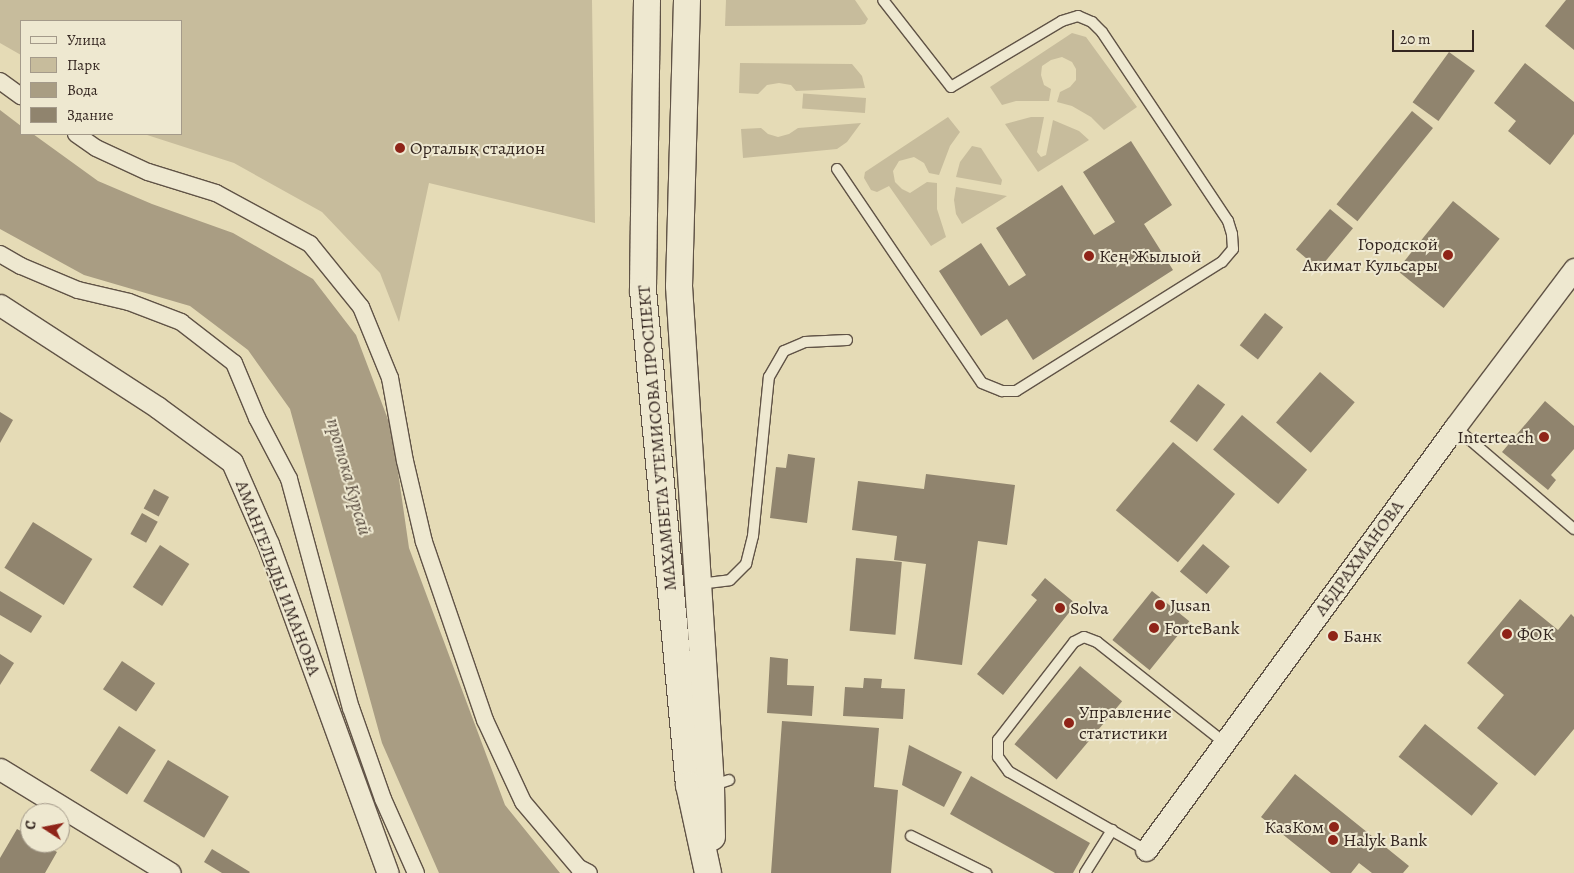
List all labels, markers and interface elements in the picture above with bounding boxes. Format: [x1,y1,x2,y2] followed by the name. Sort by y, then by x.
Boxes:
[20,20,182,135] legend
[1394,20,1476,52] scale bar
[1400,29,1431,49] text: 20 m
[67,30,106,50] text: Улица
[67,55,100,75] text: Парк
[67,80,98,100] text: Вода
[67,105,114,125] text: Здание
[410,137,545,159] place label: Орталық стадион
[394,142,406,154] marker: Орталық стадион
[1303,234,1438,276] place label: Городской Акимат Кульсары
[1099,245,1201,267] place label: Кең Жылыой
[1442,249,1454,261] marker: Городской Акимат Кульсары
[1083,250,1095,262] marker: Кең Жылыой
[633,284,681,592] street label: МАХАМБЕТА УТЕМИСОВА ПРОСПЕКТ
[320,416,376,538] water label: протока Курсай
[1457,426,1534,448] place label: Interteach
[1538,431,1550,443] marker: Interteach
[231,477,325,679] street label: АМАНГЕЛЬДЫ ИМАНОВА
[1310,496,1408,620] street label: АБДРАХМАНОВА
[1170,594,1211,616] place label: Jusan
[1070,597,1109,619] place label: Solva
[1154,599,1166,611] marker: Jusan
[1054,602,1066,614] marker: Solva
[1164,617,1240,639] place label: ForteBank
[1148,622,1160,634] marker: ForteBank
[1517,623,1554,645] place label: ФОК
[1343,625,1382,647] place label: Банк
[1501,628,1513,640] marker: ФОК
[1327,630,1339,642] marker: Банк
[1079,702,1172,744] place label: Управление статистики
[1063,717,1075,729] marker: Управление статистики
[20,803,70,853] north arrow
[1265,816,1324,838] place label: КазКом
[21,819,41,831] text: С
[1328,821,1340,833] marker: КазКом
[1343,829,1427,851] place label: Halyk Bank
[1327,834,1339,846] marker: Halyk Bank

